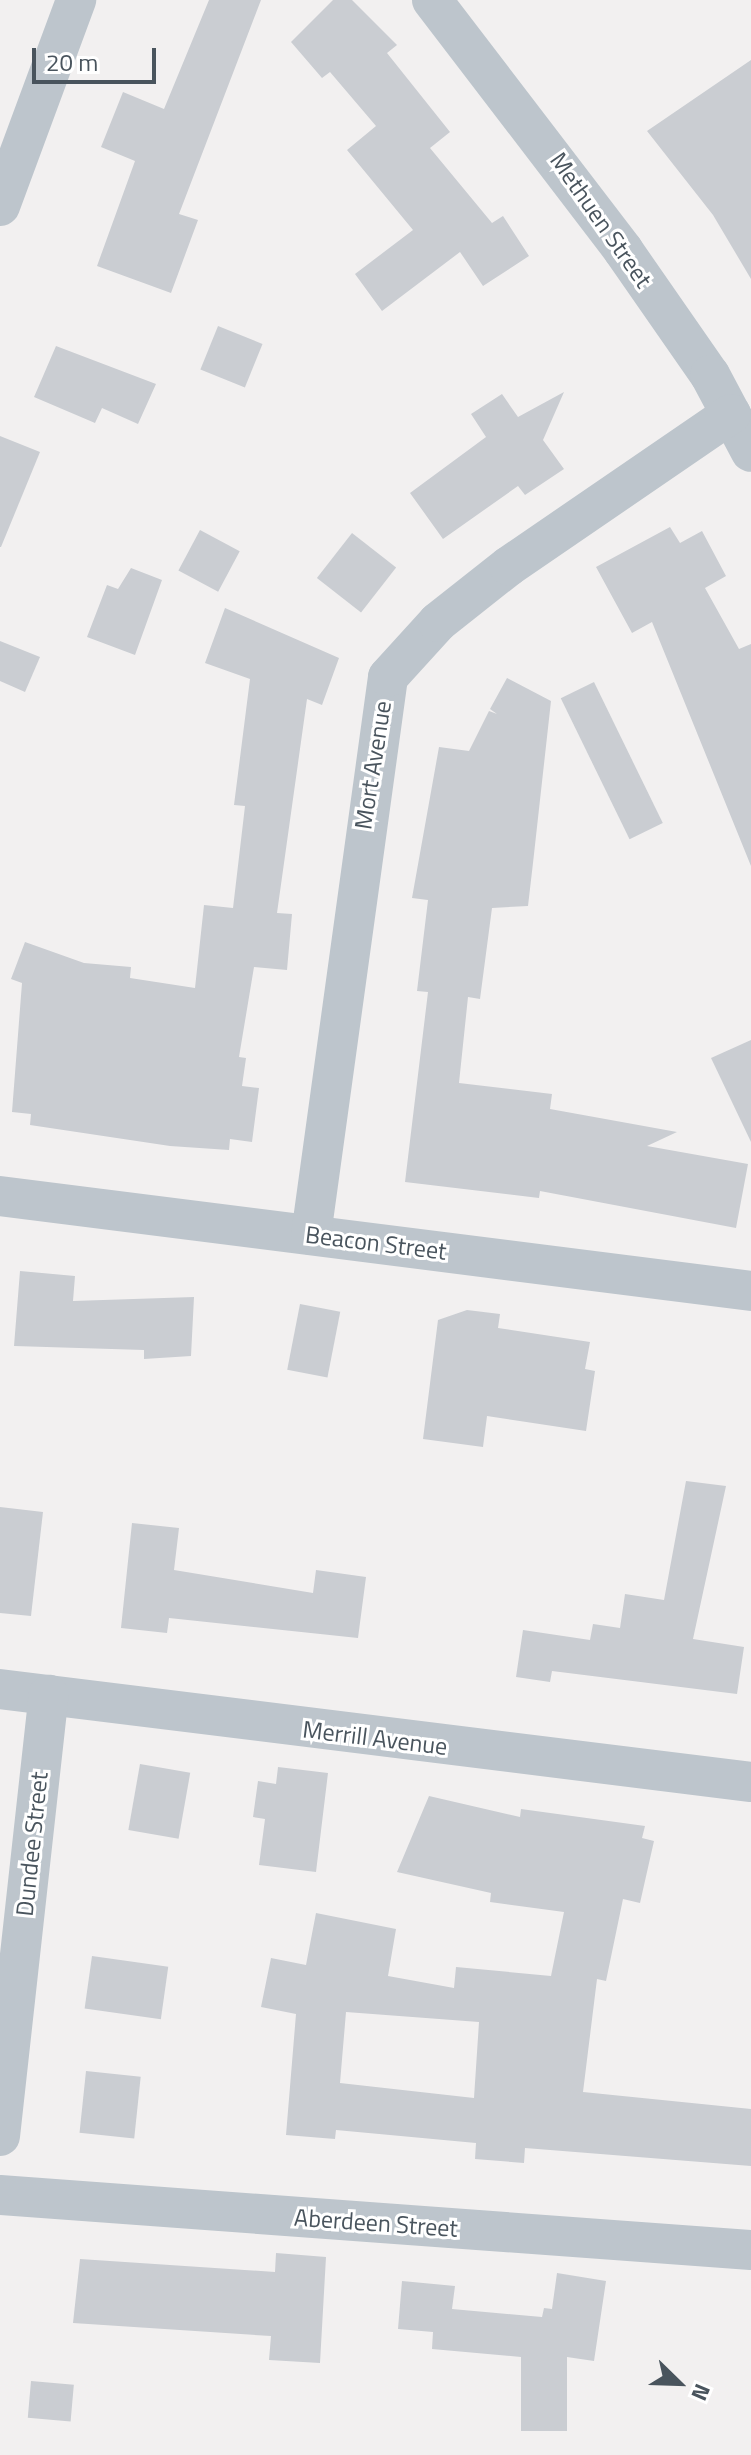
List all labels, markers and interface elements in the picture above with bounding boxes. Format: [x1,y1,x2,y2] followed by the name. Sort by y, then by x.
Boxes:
[36,32,160,82] scale bar
[46,44,98,80] text: 20 m
[544,147,658,293] street label: Methuen Street
[349,699,397,831] street label: Mort Avenue
[304,1220,448,1266] street label: Beacon Street
[301,1715,449,1761] street label: Merrill Avenue
[10,1770,54,1918] street label: Dundee Street
[293,2203,459,2243] street label: Aberdeen Street
[639,2343,719,2423] north arrow
[682,2379,720,2406] text: N

